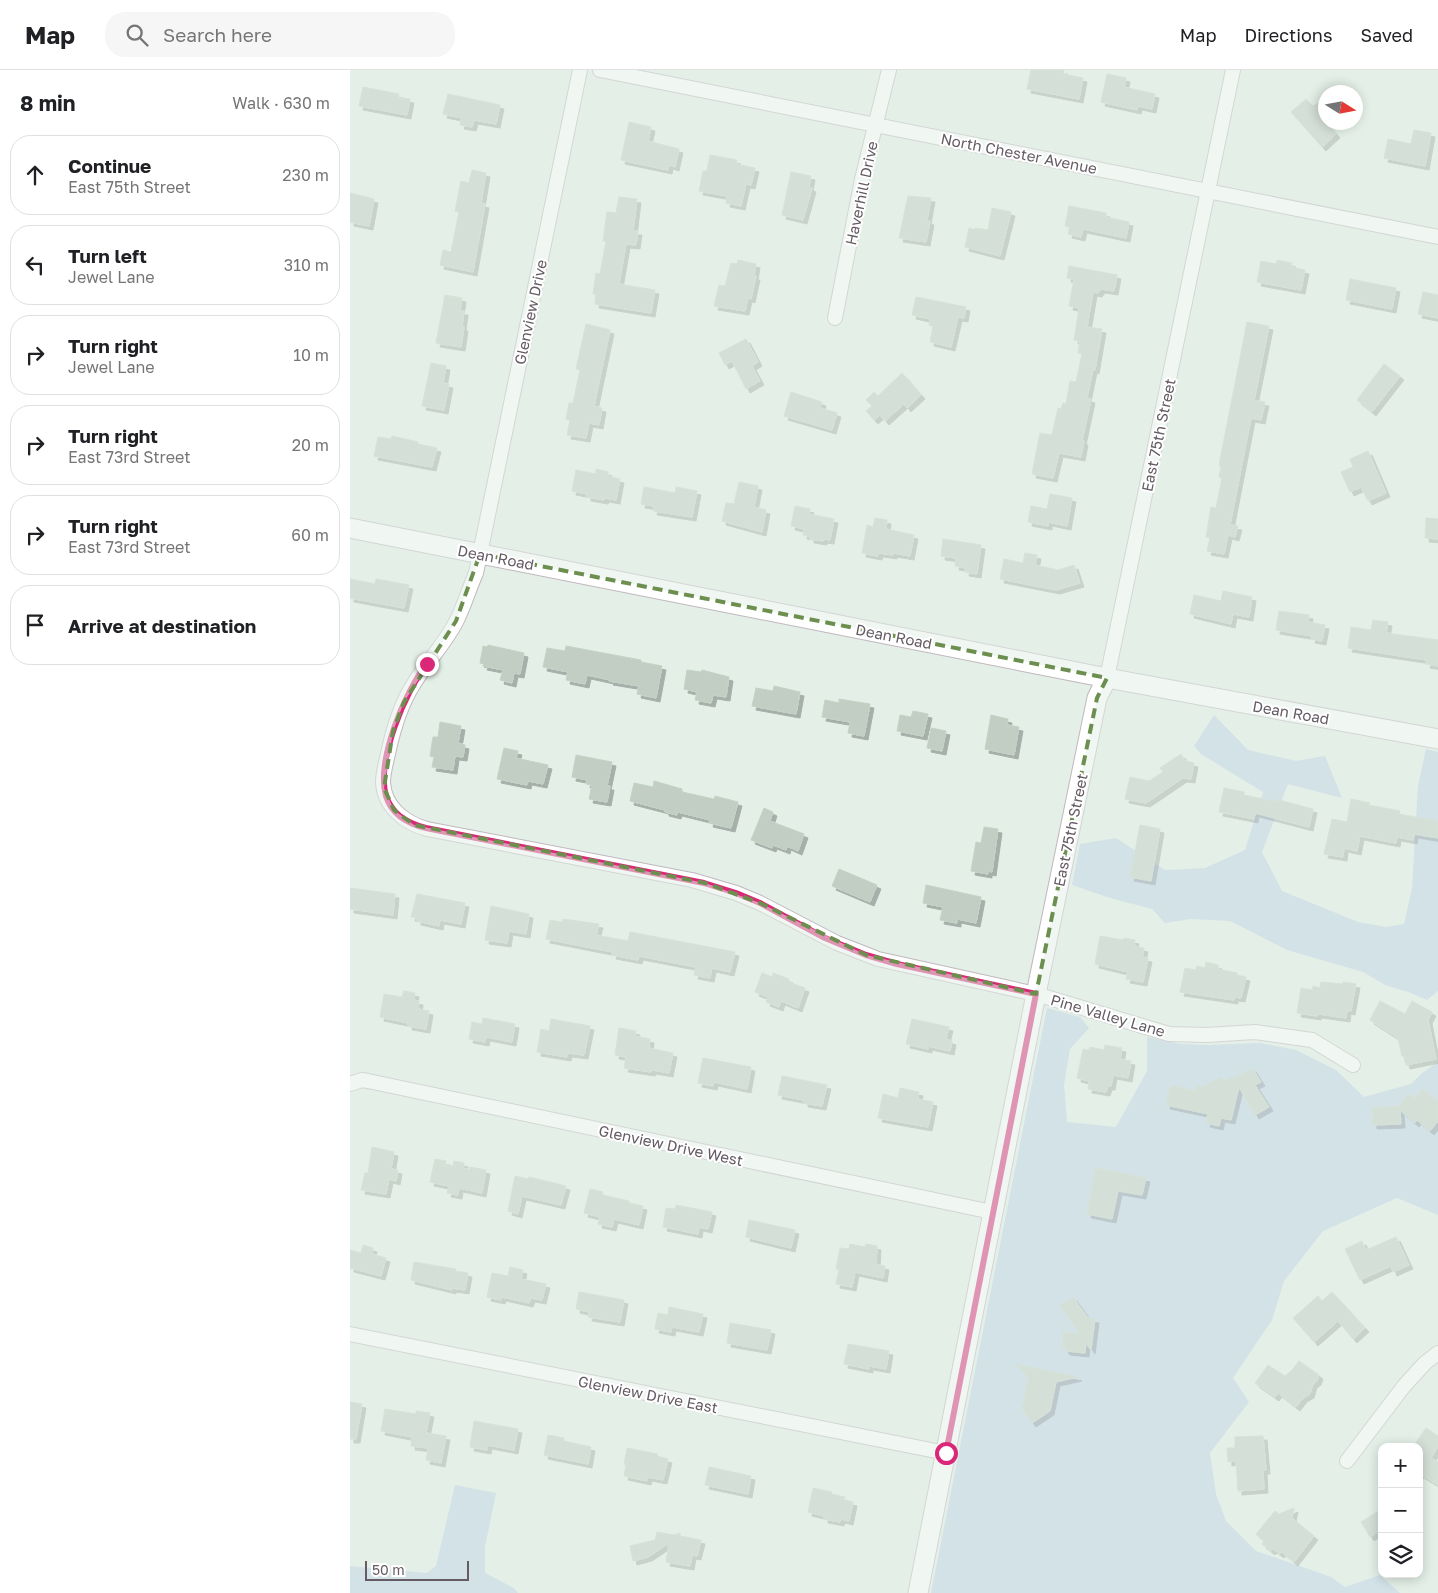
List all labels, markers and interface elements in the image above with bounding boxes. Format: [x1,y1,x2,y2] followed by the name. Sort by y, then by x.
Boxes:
[105,12,455,57] search box
[25,20,75,49] text: Map
[123,21,151,49] icon: search
[163,23,272,46] text: Search here
[1180,24,1216,46] text: Map
[1244,24,1332,46] text: Directions
[1360,24,1413,46] text: Saved
[1318,85,1363,130] north arrow
[20,90,76,116] text: 8 min
[232,93,330,113] text: Walk · 630 m
[939,129,1099,177] street label: North Chester Avenue
[841,139,881,247] street label: Haverhill Drive
[68,154,151,177] text: Continue
[21,161,49,189] icon: ahead
[282,165,329,185] text: 230 m
[68,177,191,197] text: East 75th Street
[68,244,147,267] text: Turn left
[21,251,49,279] icon: left
[284,255,329,275] text: 310 m
[510,258,550,366] street label: Glenview Drive
[68,267,155,287] text: Jewel Lane
[68,334,158,357] text: Turn right
[21,341,49,369] icon: right
[293,345,329,365] text: 10 m
[68,357,155,377] text: Jewel Lane
[1137,377,1179,493] street label: East 75th Street
[68,424,158,447] text: Turn right
[21,431,49,459] icon: right
[292,435,329,455] text: 20 m
[68,447,191,467] text: East 73rd Street
[68,514,158,537] text: Turn right
[21,521,49,549] icon: right
[291,525,329,545] text: 60 m
[68,537,191,557] text: East 73rd Street
[456,541,536,573] street label: Dean Road
[21,611,49,639] icon: arrive
[68,614,256,637] text: Arrive at destination
[854,620,934,652] street label: Dean Road
[416,653,439,676] route end
[1251,696,1331,728] street label: Dean Road
[1049,772,1091,888] street label: East 75th Street
[1049,990,1168,1040] street label: Pine Valley Lane
[597,1121,745,1169] street label: Glenview Drive West
[577,1372,719,1416] street label: Glenview Drive East
[935,1442,958,1465] route start
[1378,1443,1423,1578] map controls
[1378,1443,1423,1488] button: +
[1378,1488,1423,1533] button: −
[1378,1533,1423,1578] button: layers
[365,1558,469,1581] scale bar
[372,1561,405,1578] text: 50 m

